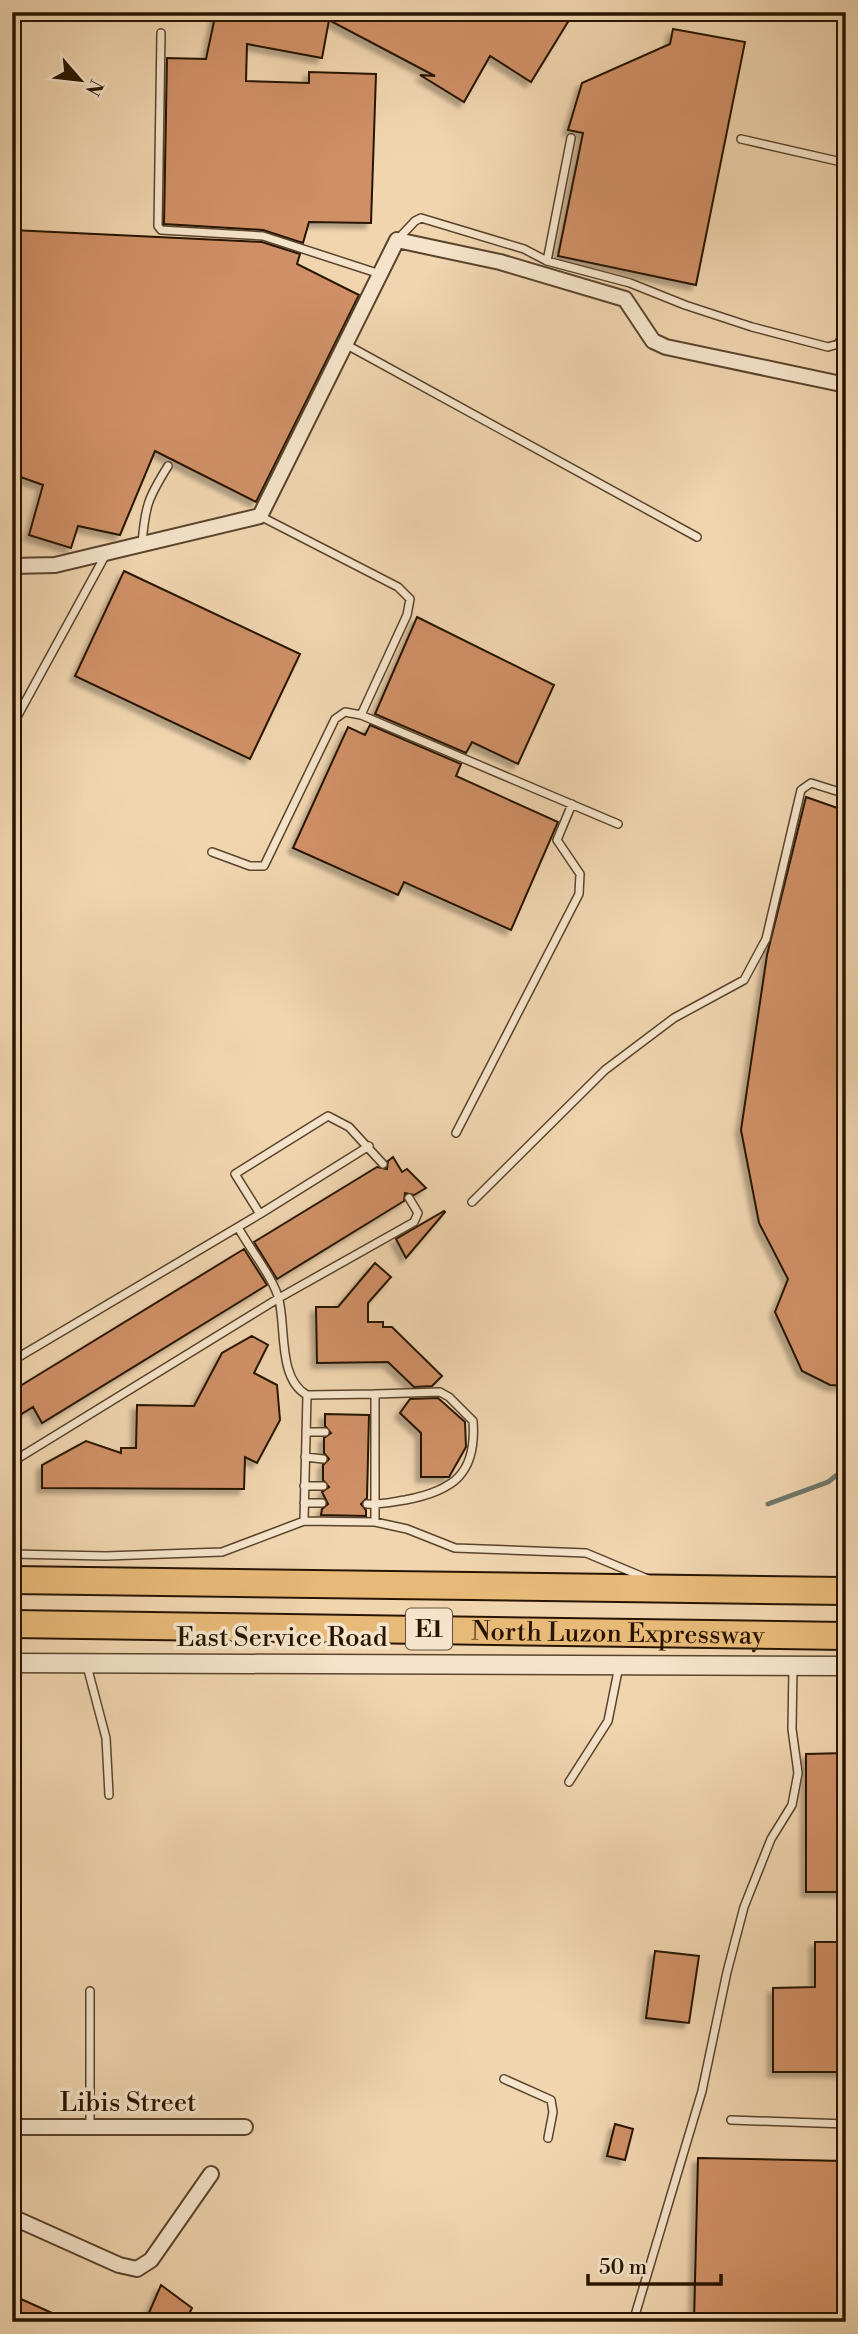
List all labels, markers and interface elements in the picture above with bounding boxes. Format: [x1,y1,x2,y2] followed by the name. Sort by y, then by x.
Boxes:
[46,46,116,116] north arrow
[80,75,108,100] text: N
[406,1609,452,1650] road number: E1
[471,1616,765,1652] street label: North Luzon Expressway
[176,1622,388,1654] street label: East Service Road
[60,2087,196,2119] street label: Libis Street
[588,2243,722,2287] scale bar
[599,2255,647,2281] text: 50 m

